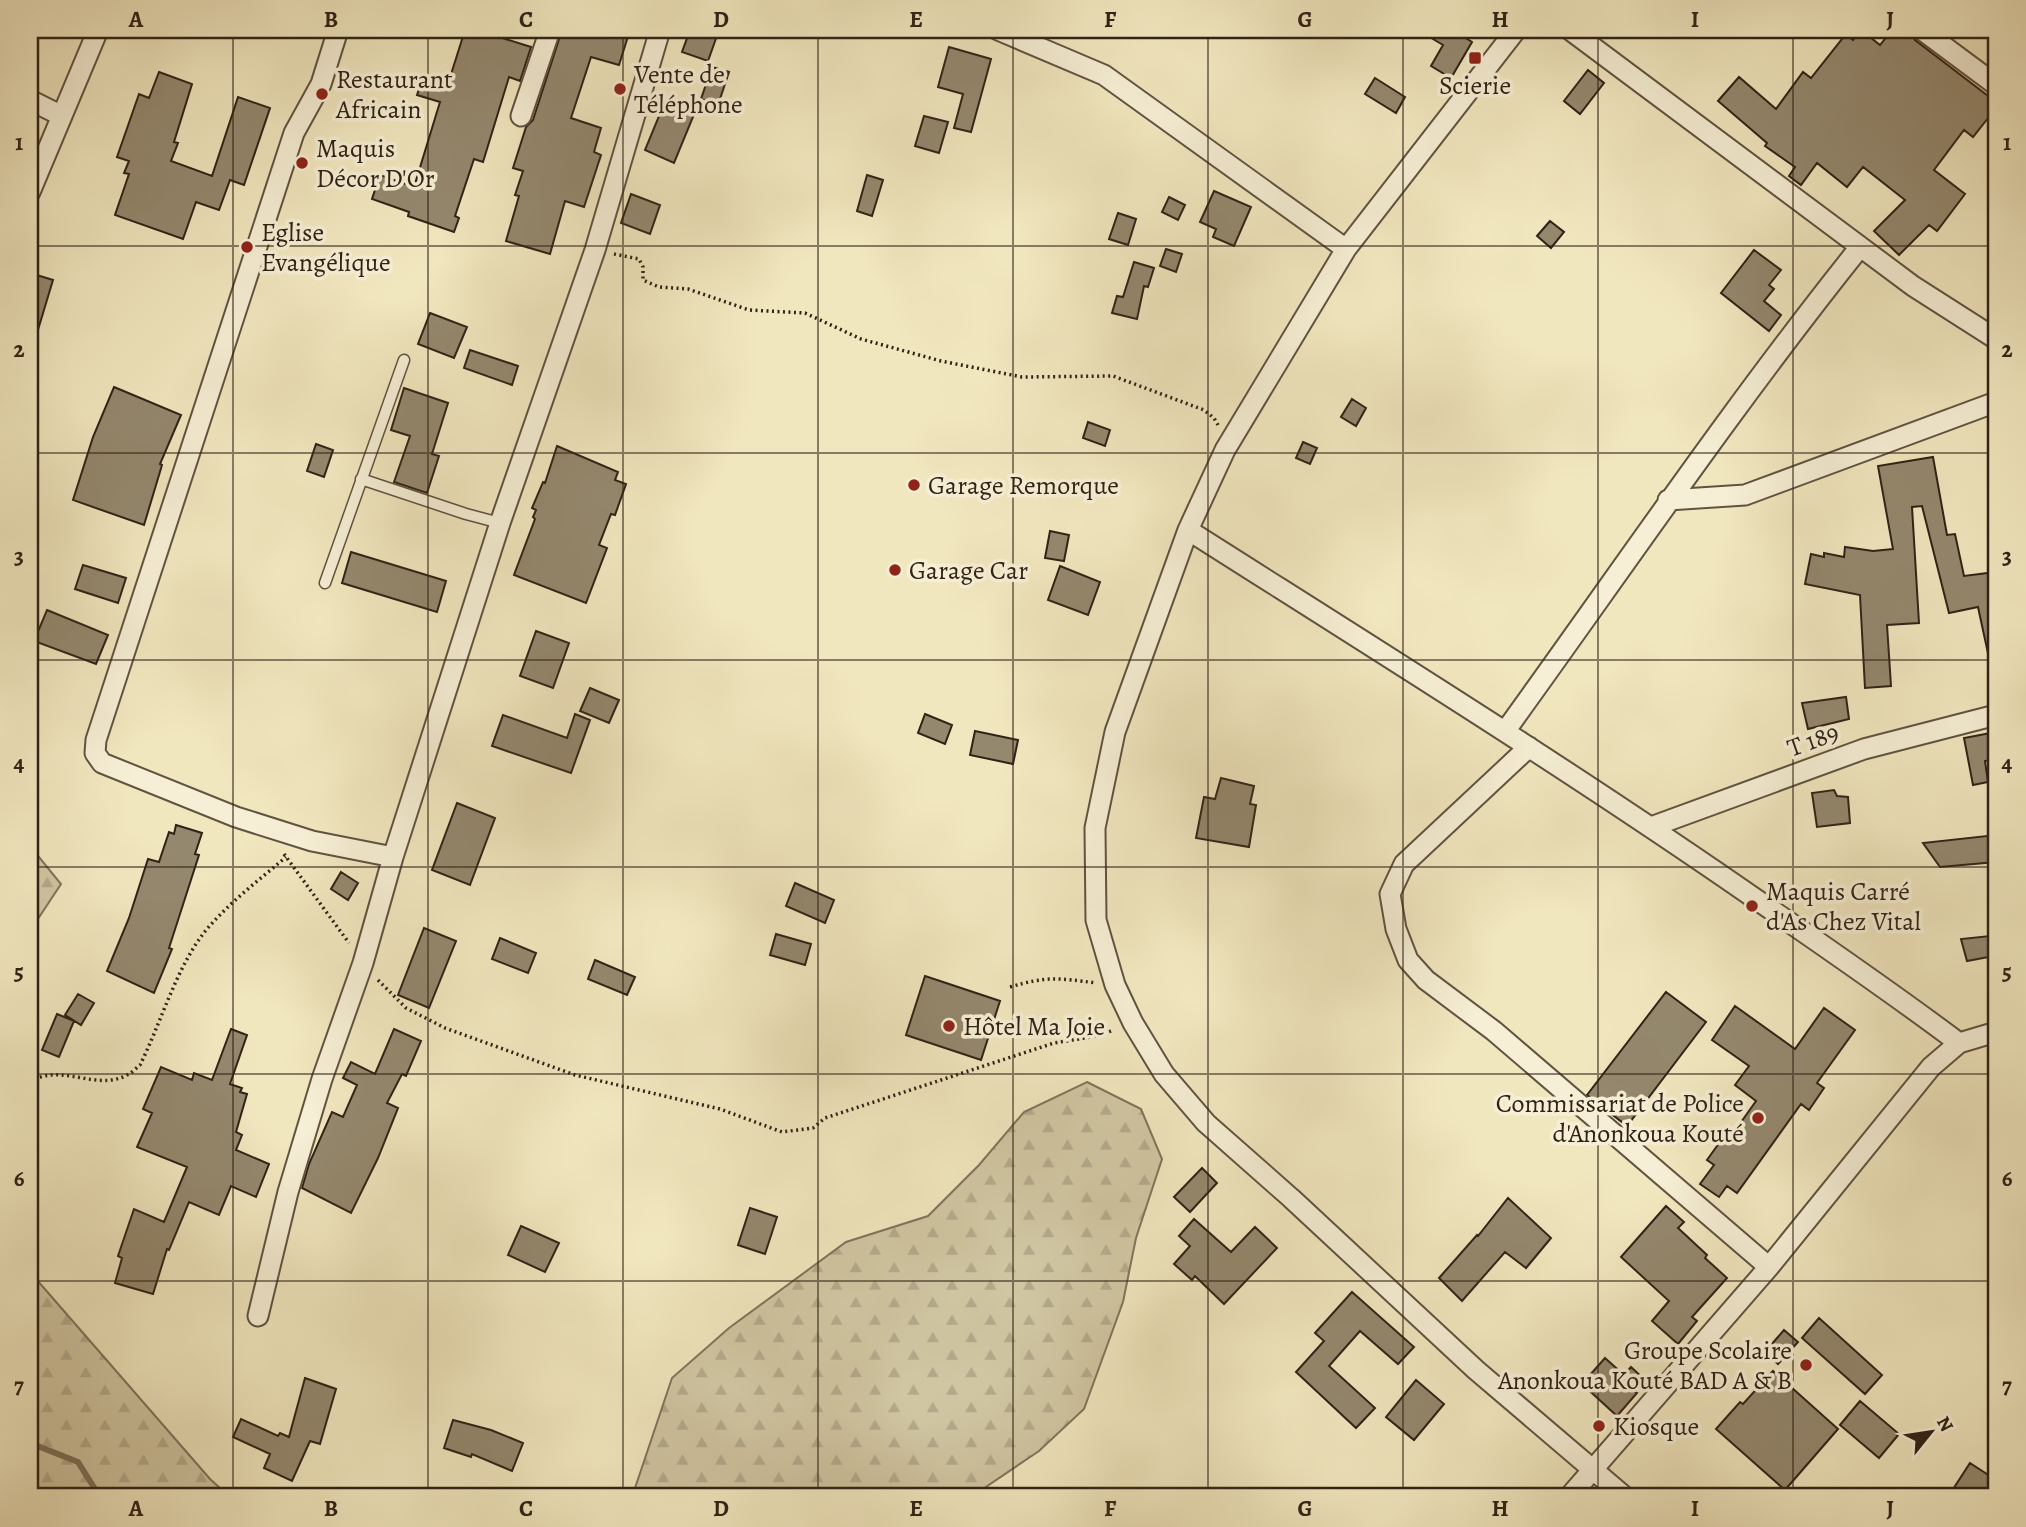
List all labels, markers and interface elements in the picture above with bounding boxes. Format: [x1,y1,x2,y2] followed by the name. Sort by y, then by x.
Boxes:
[128,4,144,35] text: A
[324,4,338,35] text: B
[519,4,533,35] text: C
[713,4,729,35] text: D
[909,4,923,35] text: E
[1104,4,1117,35] text: F
[1297,4,1313,35] text: G
[1491,4,1509,35] text: H
[1691,4,1699,35] text: I
[1886,4,1894,35] text: J
[1467,50,1483,66] marker: Scierie
[633,57,743,122] place label: Vente de Téléphone
[335,62,453,127] place label: Restaurant Africain
[1439,68,1511,103] place label: Scierie
[612,81,628,97] marker: Vente de Téléphone
[314,86,330,102] marker: Restaurant Africain
[15,127,23,158] text: 1
[2003,127,2011,158] text: 1
[316,131,435,196] place label: Maquis Décor D'Or
[294,155,310,171] marker: Maquis Décor D'Or
[261,215,391,280] place label: Eglise Evangélique
[239,239,255,255] marker: Eglise Evangélique
[13,334,25,365] text: 2
[2001,334,2013,365] text: 2
[928,468,1119,503] place label: Garage Remorque
[906,477,922,493] marker: Garage Remorque
[14,541,24,572] text: 3
[2002,541,2012,572] text: 3
[909,553,1028,588] place label: Garage Car
[887,562,903,578] marker: Garage Car
[1782,715,1844,765] street label: T 189
[14,748,25,779] text: 4
[2002,748,2013,779] text: 4
[1766,874,1921,939] place label: Maquis Carré d'As Chez Vital
[1744,898,1760,914] marker: Maquis Carré d'As Chez Vital
[14,956,24,987] text: 5
[2002,956,2012,987] text: 5
[963,1009,1105,1044] place label: Hôtel Ma Joie
[941,1018,957,1034] marker: Hôtel Ma Joie
[1496,1086,1744,1151] place label: Commissariat de Police d'Anonkoua Kouté
[1750,1110,1766,1126] marker: Commissariat de Police d'Anonkoua Kouté
[14,1163,25,1194] text: 6
[2002,1163,2013,1194] text: 6
[1497,1333,1792,1398] place label: Groupe Scolaire Anonkoua Kouté BAD A & B
[1798,1357,1814,1373] marker: Groupe Scolaire Anonkoua Kouté BAD A & B
[14,1370,24,1401] text: 7
[2002,1370,2012,1401] text: 7
[1896,1398,1966,1468] north arrow
[1613,1409,1699,1444] place label: Kiosque
[1930,1412,1960,1437] text: N
[1591,1418,1607,1434] marker: Kiosque
[128,1493,144,1524] text: A
[324,1493,338,1524] text: B
[519,1493,533,1524] text: C
[713,1493,729,1524] text: D
[909,1493,923,1524] text: E
[1104,1493,1117,1524] text: F
[1297,1493,1313,1524] text: G
[1491,1493,1509,1524] text: H
[1691,1493,1699,1524] text: I
[1886,1493,1894,1524] text: J

